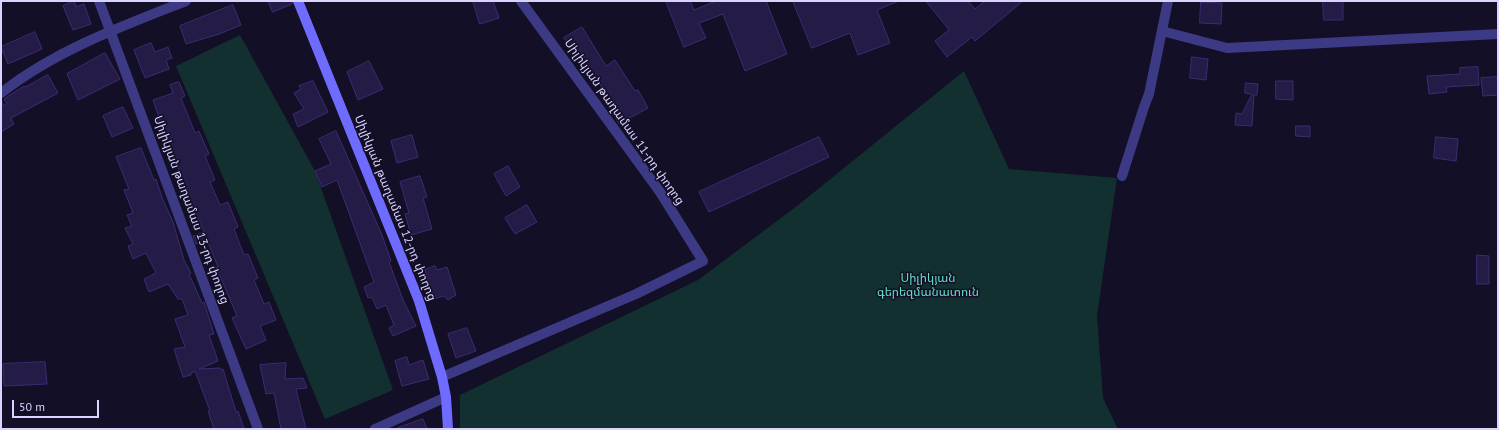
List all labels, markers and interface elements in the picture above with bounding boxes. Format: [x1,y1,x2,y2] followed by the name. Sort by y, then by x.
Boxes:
[561,36,687,208] street label: Սիլիկյան թաղամաս 11-րդ փողոց
[351,113,439,303] street label: Սիլիկյան թաղամաս 12-րդ փողոց
[150,114,232,306] street label: Սիլիկյան թաղամաս 13-րդ փողոց
[877,272,979,300] park label: Սիլիկյան գերեզմանատուն
[14,392,101,418] scale bar
[19,399,45,414] text: 50 m

